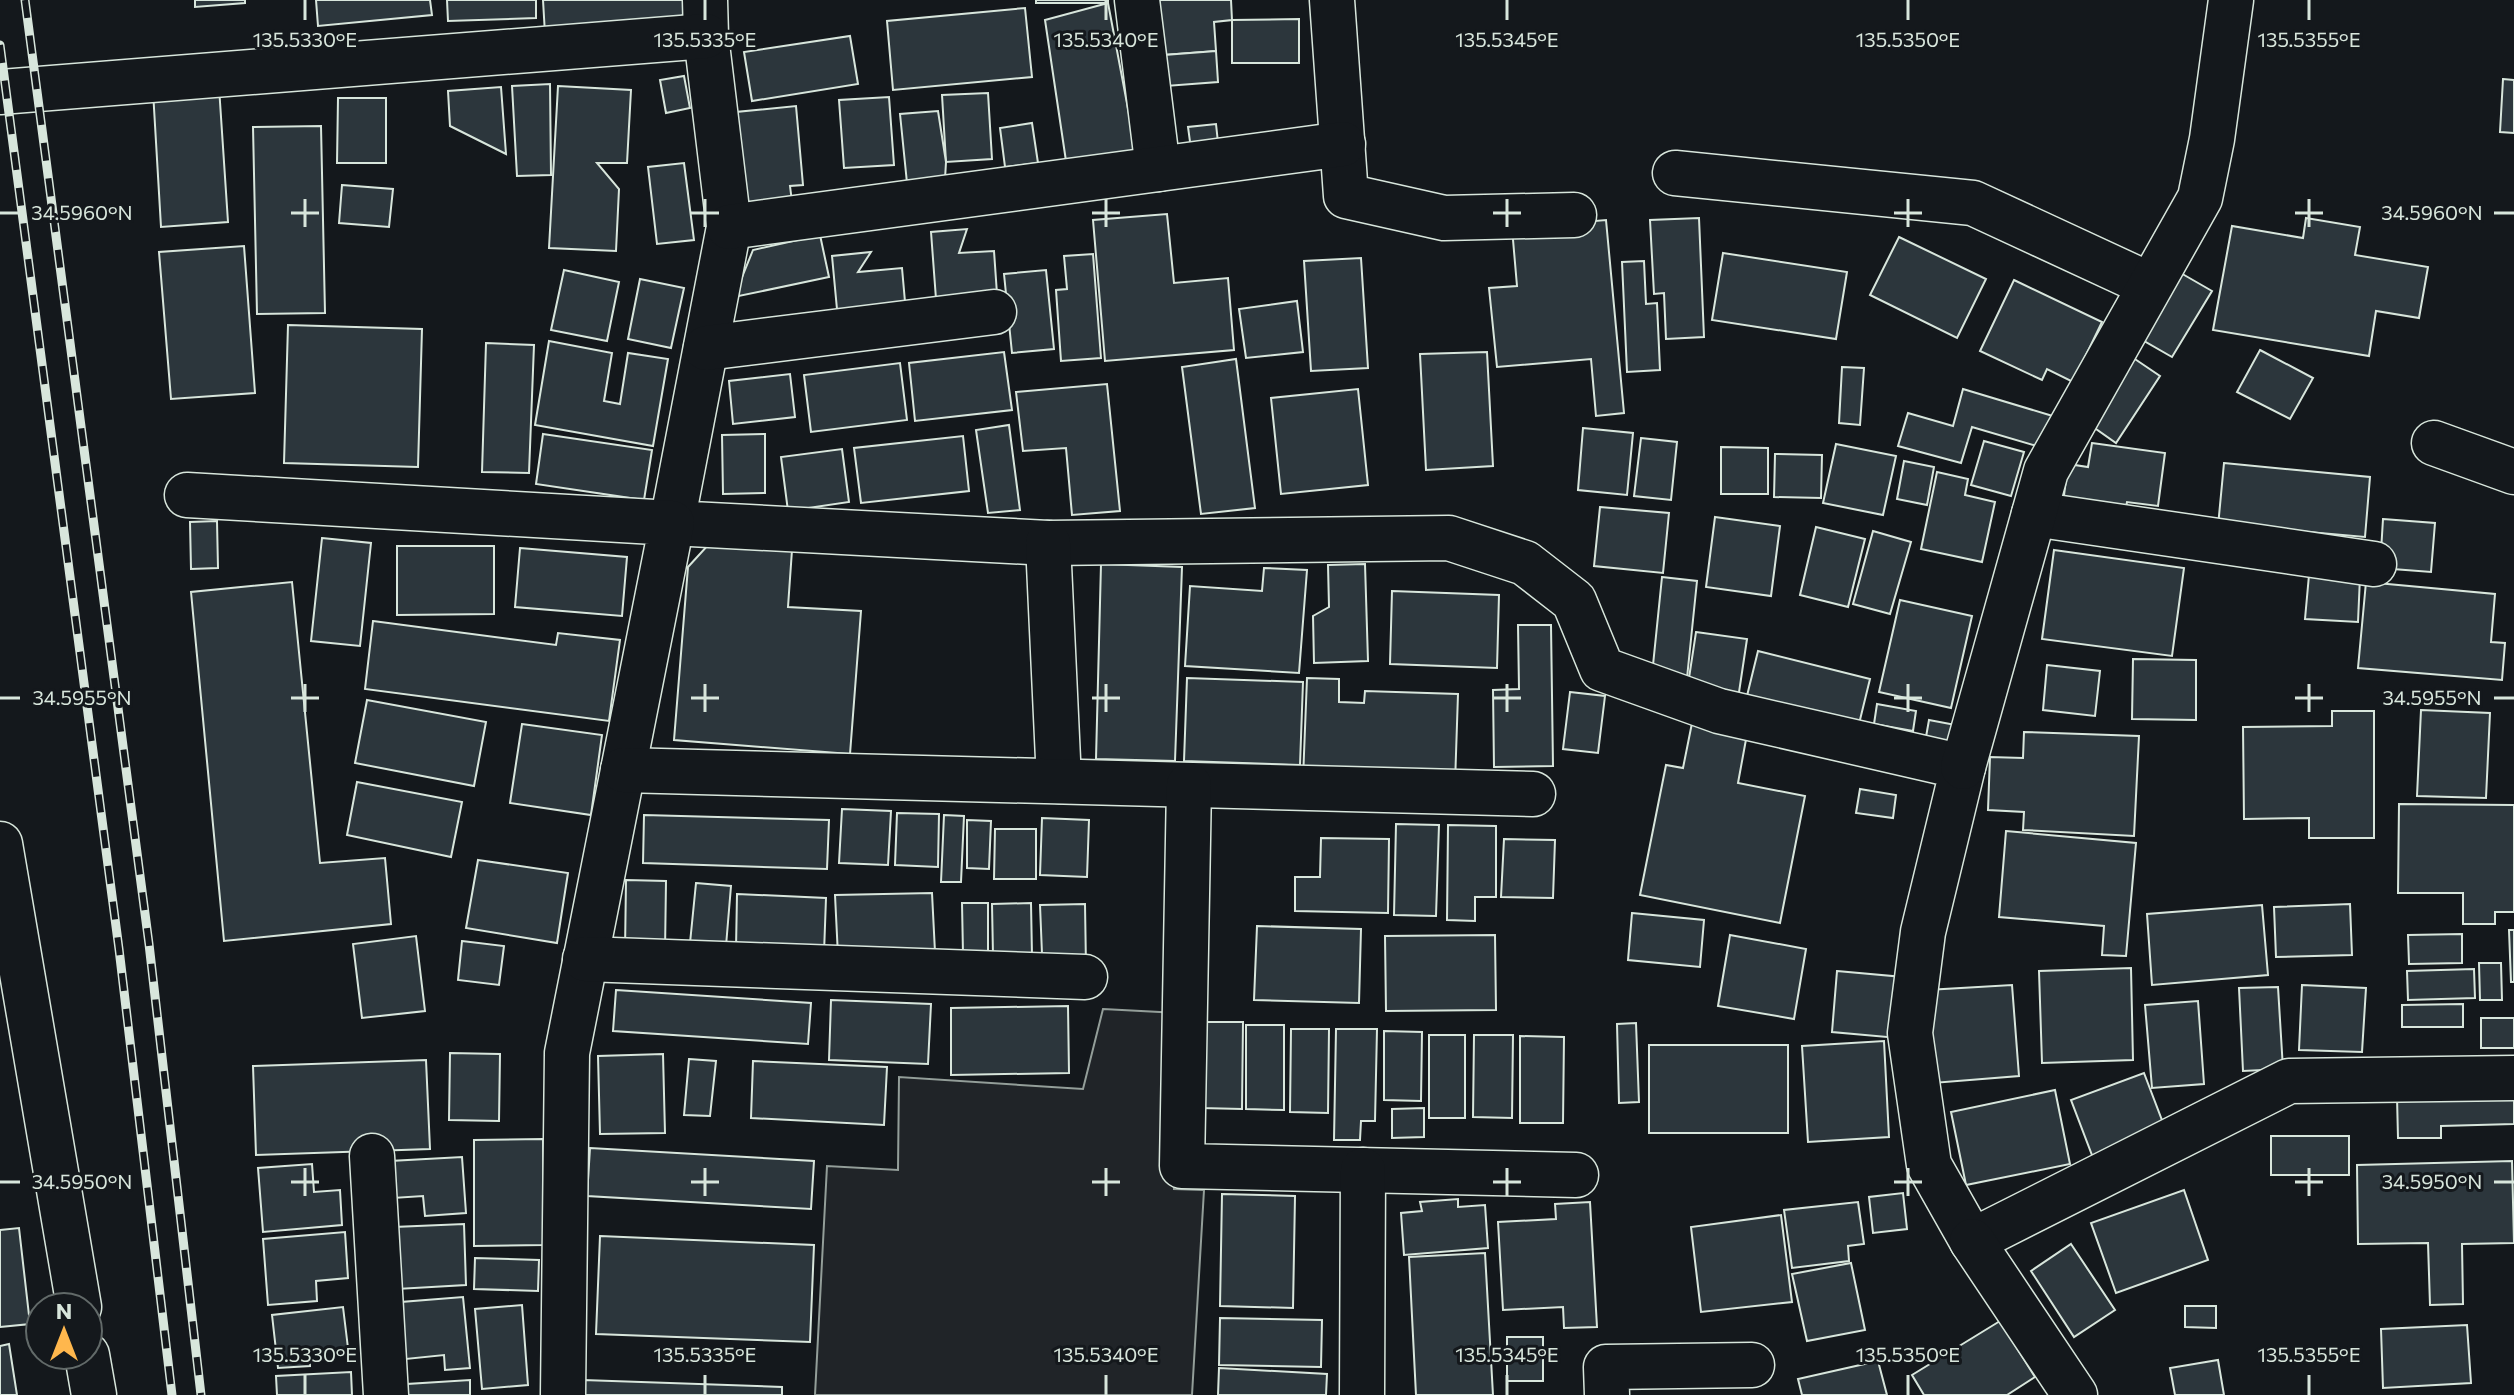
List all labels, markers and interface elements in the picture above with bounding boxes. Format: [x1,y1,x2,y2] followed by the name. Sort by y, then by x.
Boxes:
[253,27,357,51] text: 135.5330°E
[654,27,756,51] text: 135.5335°E
[1053,27,1159,51] text: 135.5340°E
[1455,27,1559,51] text: 135.5345°E
[1856,27,1960,51] text: 135.5350°E
[2258,27,2361,51] text: 135.5355°E
[31,200,133,224] text: 34.5960°N
[2381,200,2483,224] text: 34.5960°N
[32,685,132,709] text: 34.5955°N
[2382,685,2482,709] text: 34.5955°N
[32,1169,132,1193] text: 34.5950°N
[2382,1169,2482,1193] text: 34.5950°N
[24,1291,104,1371] north arrow
[56,1297,72,1324] text: N
[253,1342,357,1366] text: 135.5330°E
[654,1342,756,1366] text: 135.5335°E
[1053,1342,1159,1366] text: 135.5340°E
[1455,1342,1559,1366] text: 135.5345°E
[1856,1342,1960,1366] text: 135.5350°E
[2258,1342,2361,1366] text: 135.5355°E

